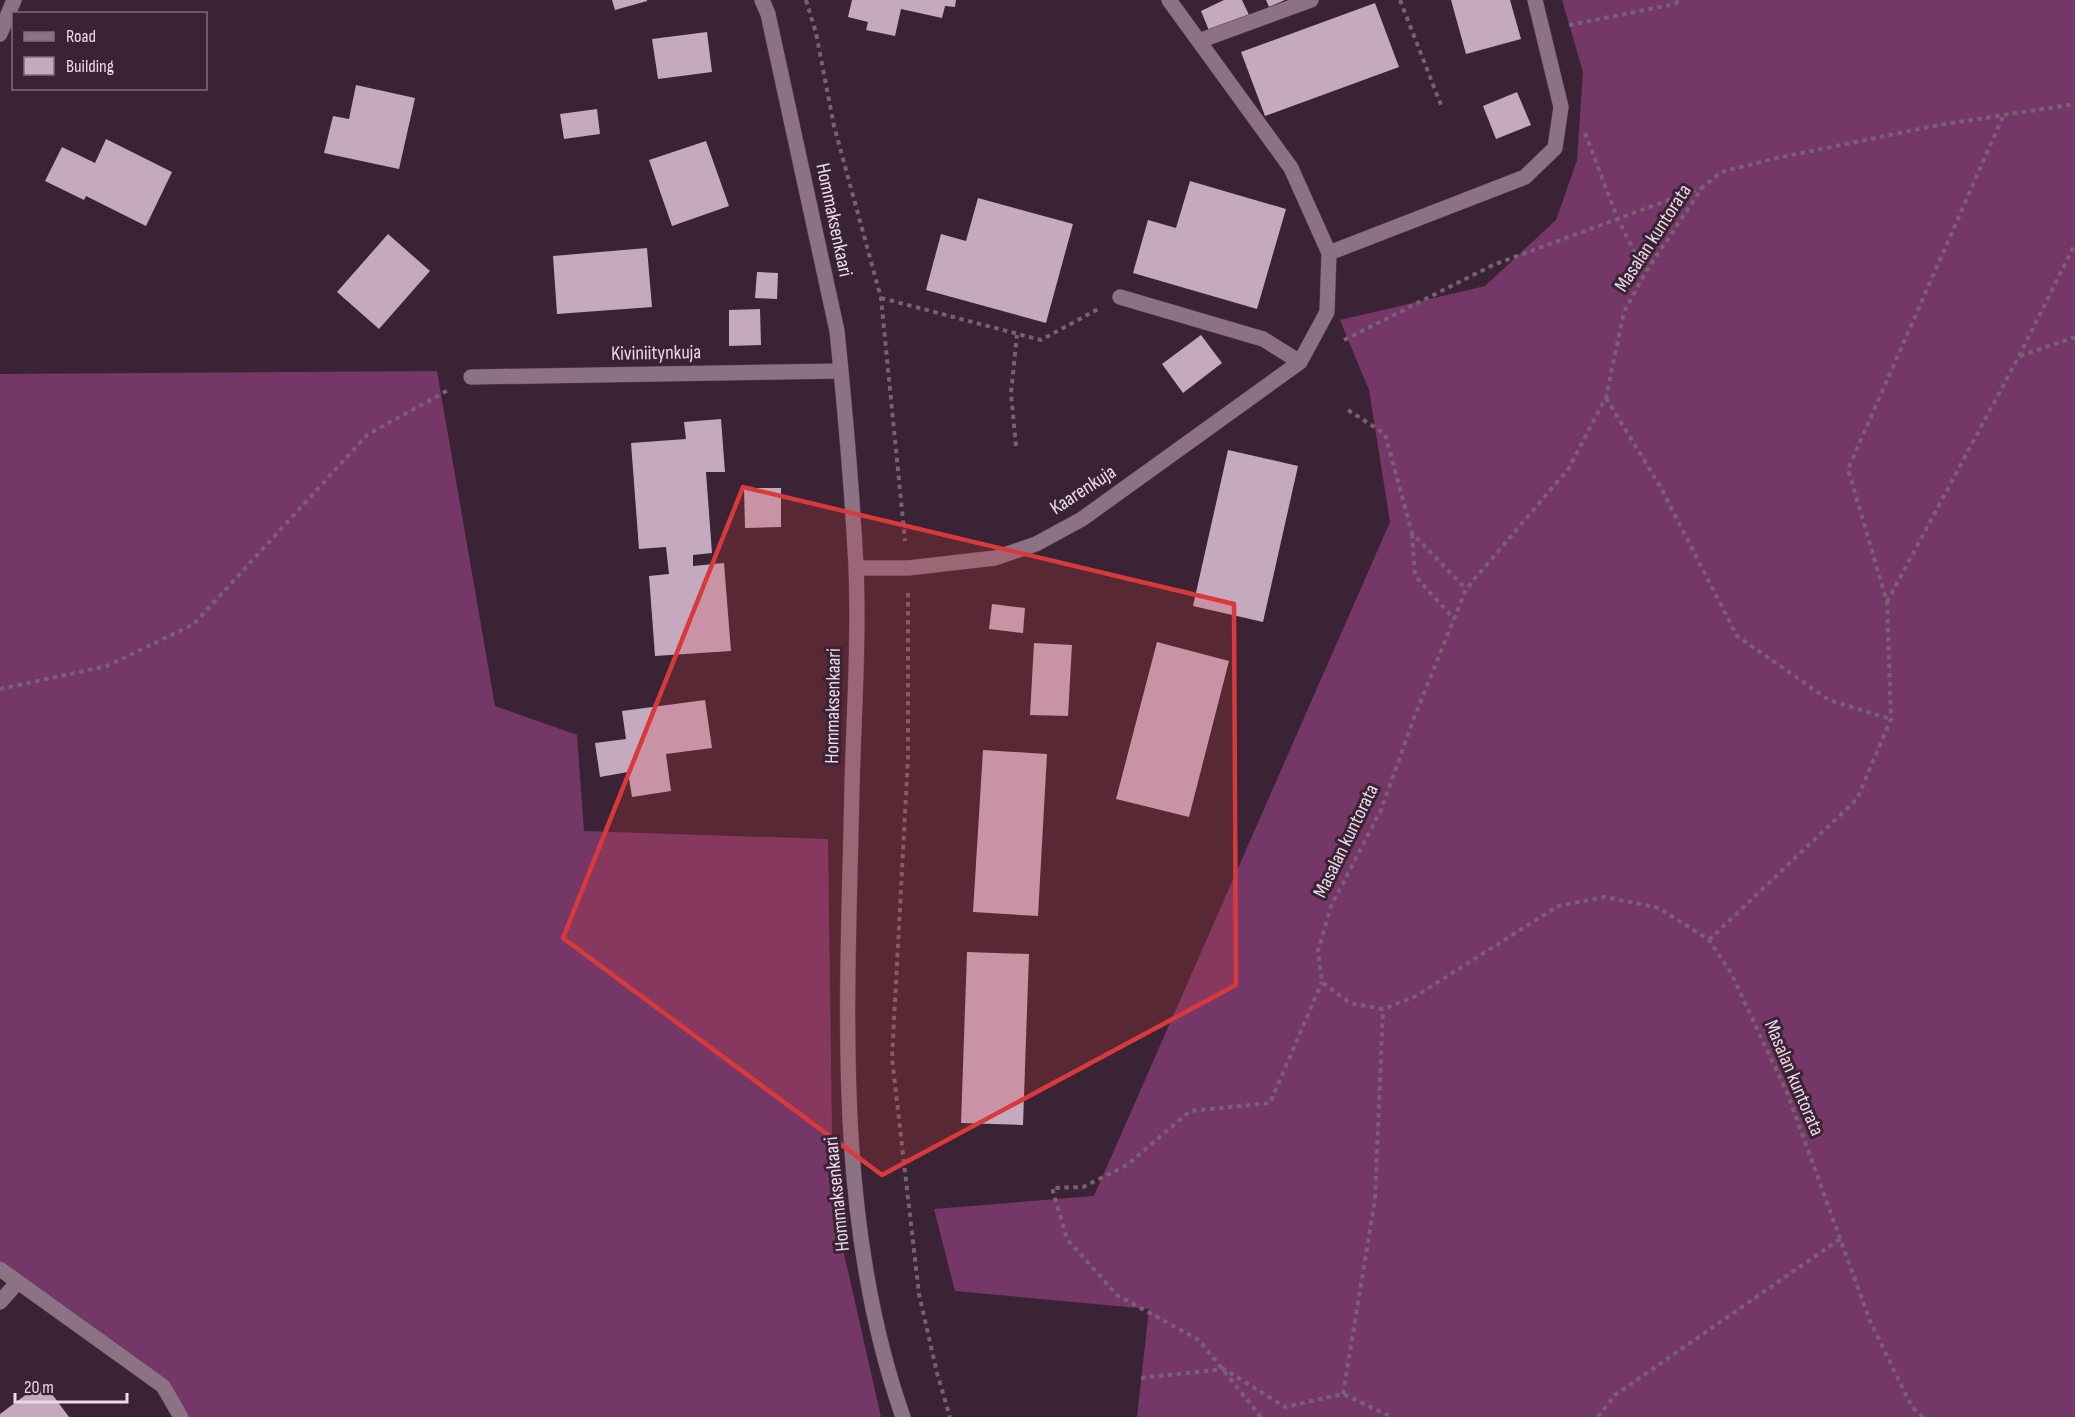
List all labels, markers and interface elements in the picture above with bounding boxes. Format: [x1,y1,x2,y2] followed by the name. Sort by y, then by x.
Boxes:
[12,12,207,90] legend
[66,26,96,47] text: Road
[66,56,114,77] text: Building
[810,161,858,279] street label: Hommaksenkaari
[1609,180,1697,296] street label: Masalan kuntorata
[611,340,701,366] street label: Kiviniitynkuja
[1046,460,1120,520] street label: Kaarenkuja
[820,648,846,764] street label: Hommaksenkaari
[1308,780,1384,902] street label: Masalan kuntorata
[1759,1017,1829,1139] street label: Masalan kuntorata
[819,1135,855,1253] street label: Hommaksenkaari
[15,1366,128,1404] scale bar
[24,1377,54,1398] text: 20 m

